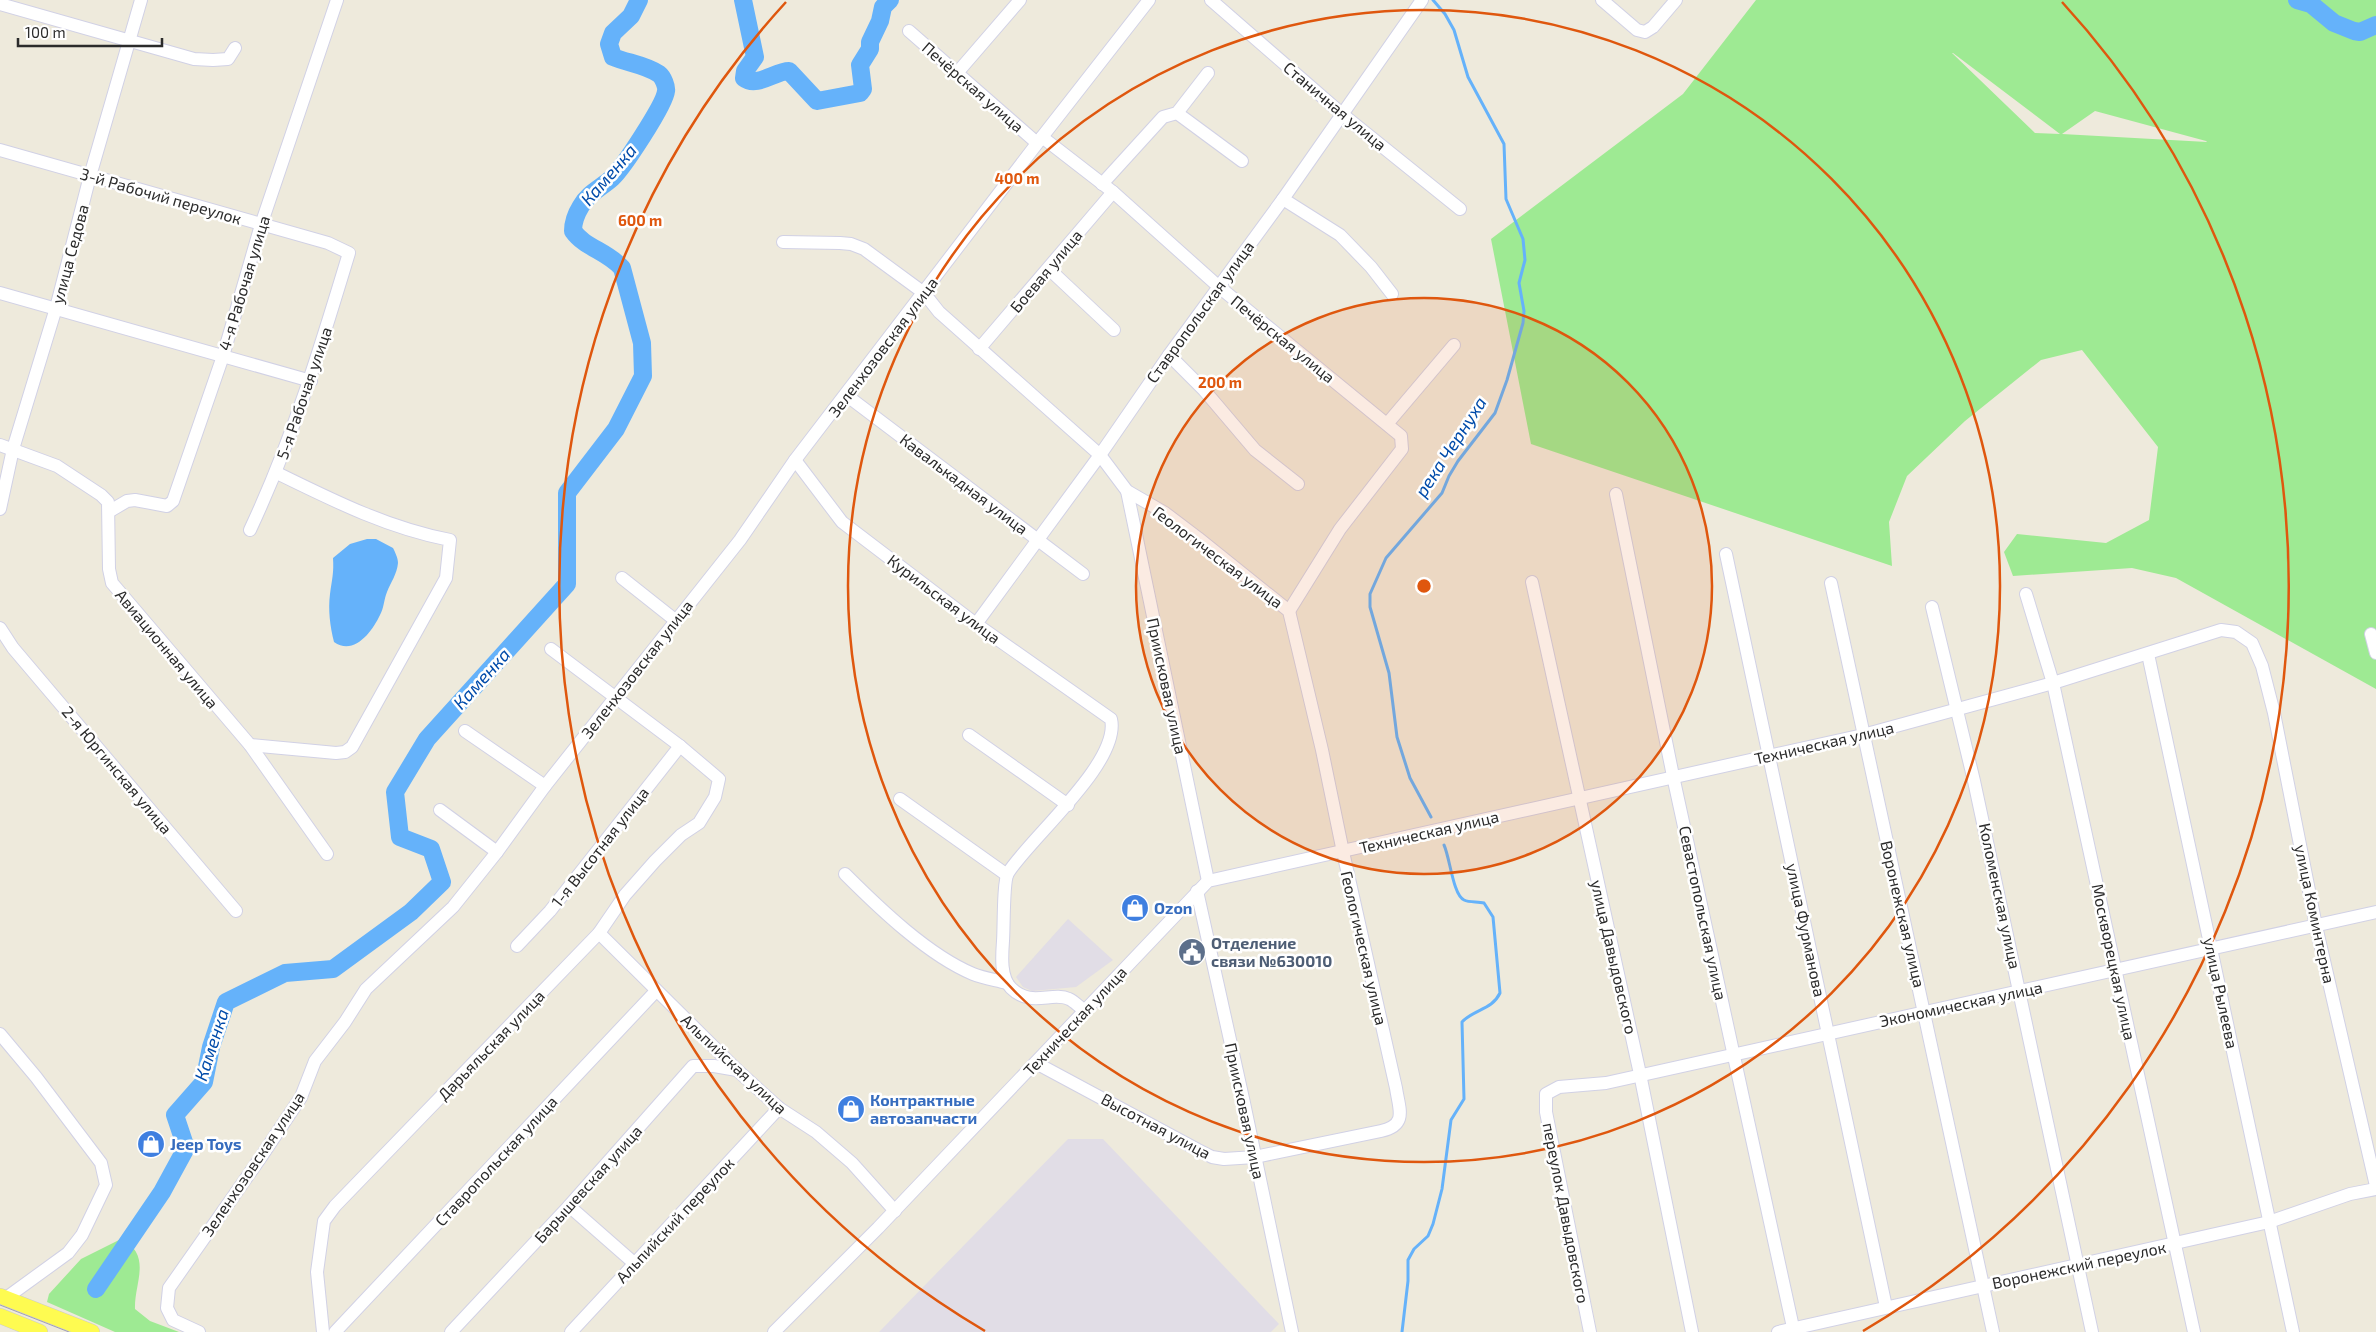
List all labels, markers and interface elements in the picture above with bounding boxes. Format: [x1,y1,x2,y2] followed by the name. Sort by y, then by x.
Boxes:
[18,15,161,47] scale bar
[25,23,66,41] text: 100 m
[918,37,1028,137] street label: Печёрская улица
[1280,57,1390,155] street label: Станичная улица
[576,139,641,210] water label: Каменка
[78,163,244,229] street label: 3-й Рабочий переулок
[995,169,1039,187] text: 400 m
[47,202,93,306] street label: улица Седова
[618,211,662,229] text: 600 m
[214,213,274,353] street label: 4-я Рабочая улица
[1006,225,1086,317] street label: Боевая улица
[1142,237,1258,387] street label: Ставропольская улица
[824,273,942,421] street label: Зеленхозовская улица
[1227,291,1339,387] street label: Печёрская улица
[272,324,336,462] street label: 5-я Рабочая улица
[1198,373,1242,391] text: 200 m
[1410,392,1491,501] water label: река Чернуха
[896,429,1032,539] street label: Кавалькадная улица
[1149,502,1287,612] street label: Геологическая улица
[884,550,1004,648] street label: Курильская улица
[1415,577,1433,595] centre of rings
[111,585,223,713] street label: Авиационная улица
[577,596,697,742] street label: Зеленхозовская улица
[1143,616,1191,756] street label: Приисковая улица
[448,643,514,713] water label: Каменка
[58,702,176,838] street label: 2-я Юргинская улица
[1752,717,1896,769] street label: Техническая улица
[547,783,653,911] street label: 1-я Высотная улица
[1357,806,1501,858] street label: Техническая улица
[1975,821,2025,971] street label: Коломенская улица
[1675,824,1731,1002] street label: Севастопольская улица
[1876,839,1930,989] street label: Воронежская улица
[2291,843,2339,985] street label: улица Коминтерна
[1782,861,1830,999] street label: улица Фурманова
[1337,869,1391,1027] street label: Геологическая улица
[1587,878,1641,1036] street label: улица Давыдовского
[2088,882,2140,1042] street label: Москворецкая улица
[1120,893,1150,923] shop icon: Ozon
[1154,898,1192,917] place label: Ozon
[1211,933,1332,970] place label: Отделение связи №630010
[2199,936,2243,1050] street label: улица Рылеева
[1177,937,1207,967] public building icon: Отделение связи №630010
[1019,962,1131,1080] street label: Техническая улица
[1878,977,2044,1031] street label: Экономическая улица
[433,986,549,1104] street label: Дарьяльская улица
[189,1006,233,1083] water label: Каменка
[677,1010,791,1118] street label: Альпийская улица
[1221,1041,1269,1181] street label: Приисковая улица
[197,1088,309,1240] street label: Зеленхозовская улица
[1098,1089,1214,1163] street label: Высотная улица
[870,1090,977,1127] place label: Контрактные автозапчасти
[430,1092,562,1230] street label: Ставропольская улица
[836,1094,866,1124] shop icon: Контрактные автозапчасти
[530,1121,646,1247] street label: Барышевская улица
[1539,1121,1593,1305] street label: переулок Давыдовского
[136,1129,166,1159] shop icon: Jeep Toys
[170,1134,242,1154] place label: Jeep Toys
[612,1153,739,1287] street label: Альпийский переулок
[1990,1237,2168,1293] street label: Воронежский переулок

